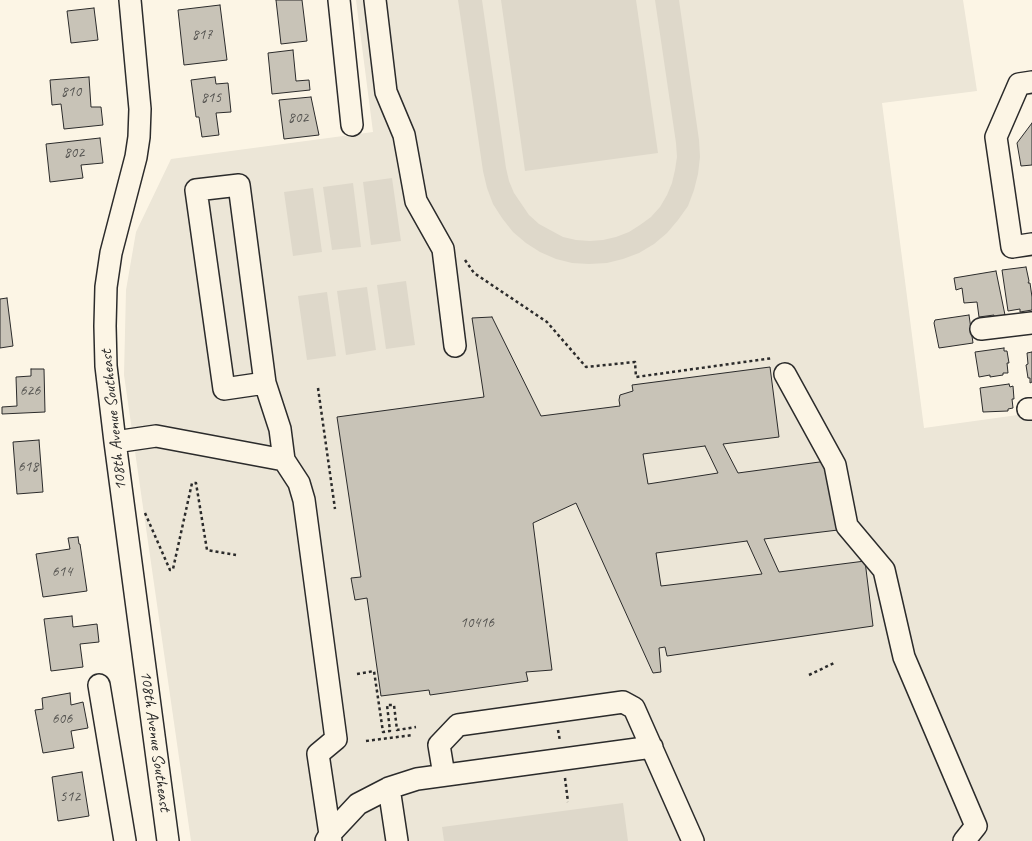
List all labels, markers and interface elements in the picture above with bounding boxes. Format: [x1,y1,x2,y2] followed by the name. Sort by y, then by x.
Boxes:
[192,26,212,44] house number: 817
[61,83,81,101] house number: 810
[201,89,221,107] house number: 815
[288,109,308,127] house number: 802
[64,144,84,162] house number: 802
[96,348,132,492] street label: 108th Avenue Southeast
[20,382,40,400] house number: 626
[18,458,38,476] house number: 618
[52,563,72,581] house number: 614
[460,614,494,632] house number: 10416
[135,669,175,813] street label: 108th Avenue Southeast
[52,710,72,728] house number: 606
[60,788,80,806] house number: 512

